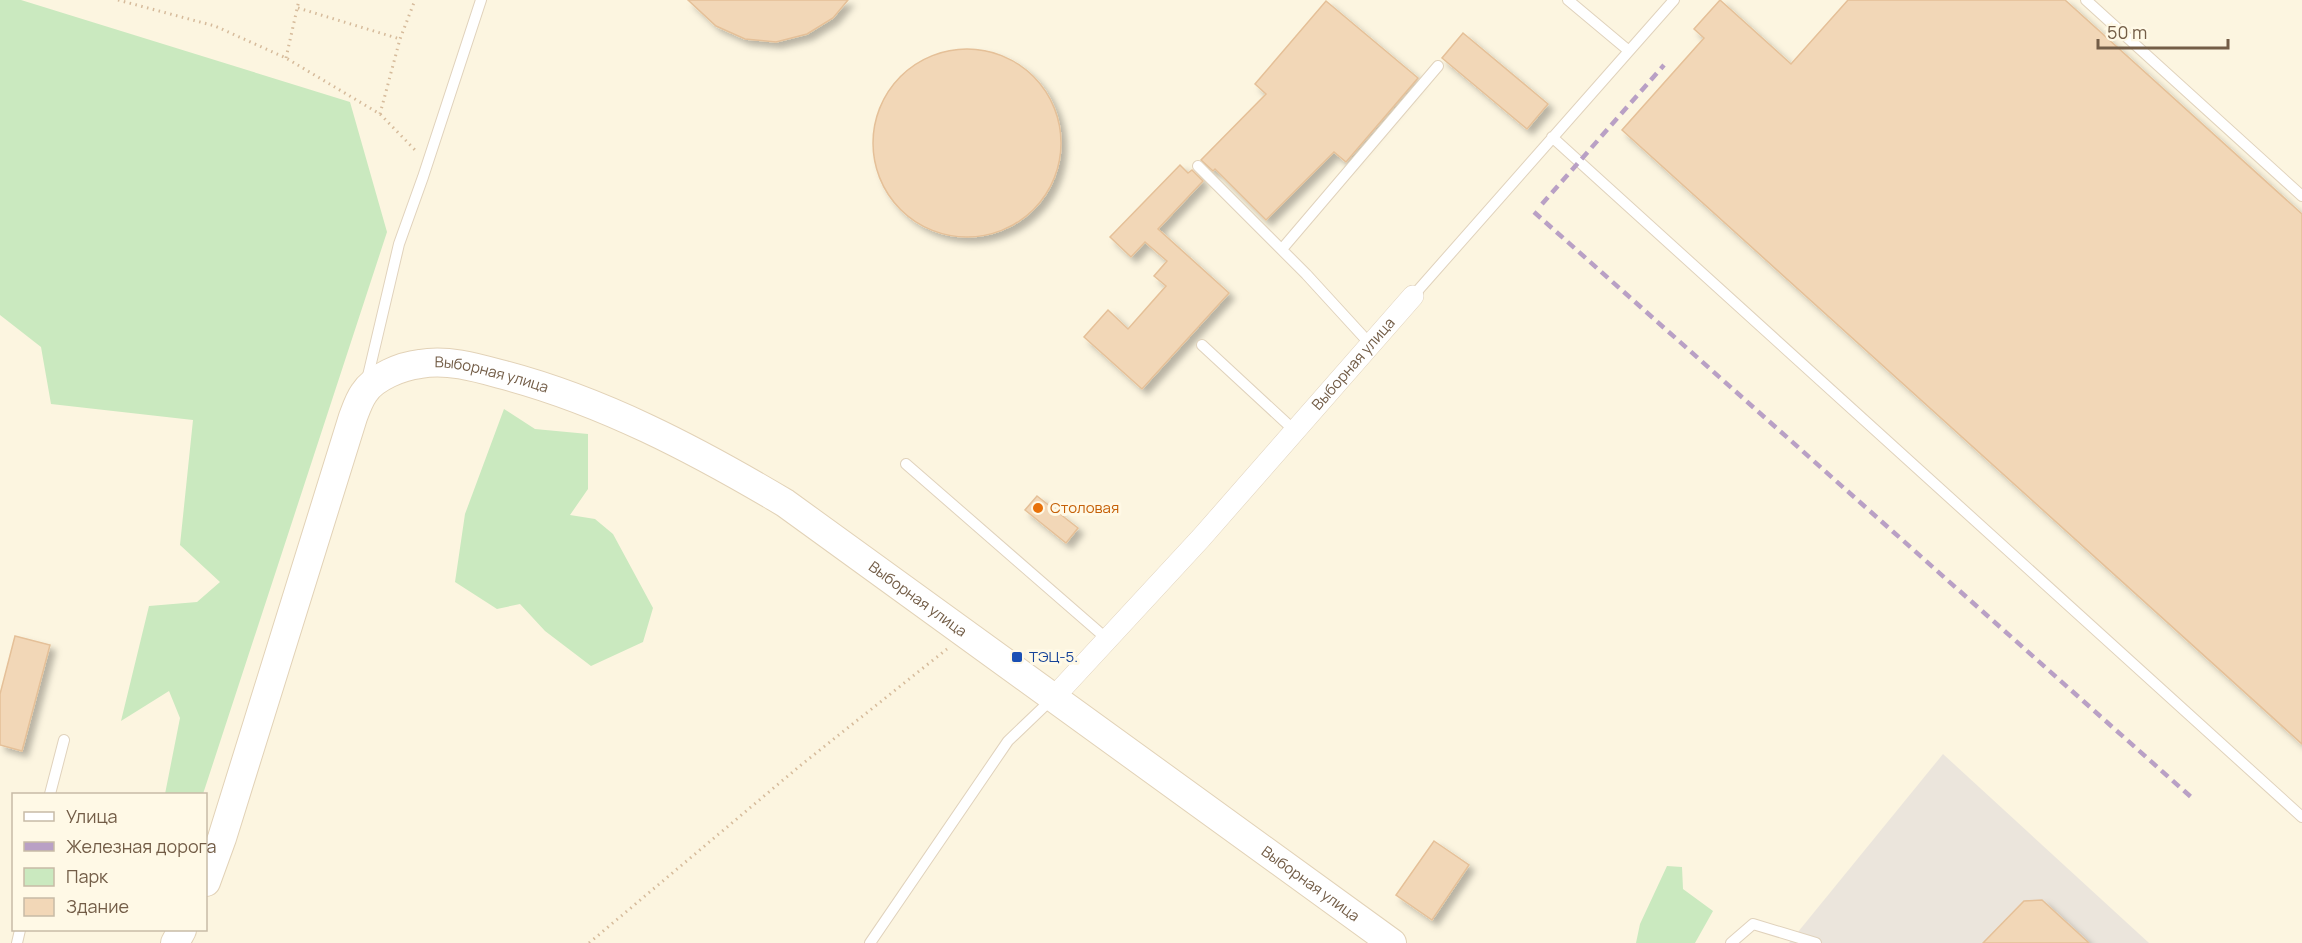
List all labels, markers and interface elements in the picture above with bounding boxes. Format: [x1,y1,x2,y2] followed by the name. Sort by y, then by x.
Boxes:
[2098,12,2228,50] scale bar
[2107,20,2147,44] text: 50 m
[1307,313,1399,414] street label: Выборная улица
[434,351,551,398] street label: Выборная улица
[1050,497,1119,518] place label: Столовая
[1031,501,1045,515] marker: Столовая
[865,556,971,642] street label: Выборная улица
[1029,646,1078,667] place label: ТЭЦ-5.
[1010,650,1024,664] marker: ТЭЦ-5.
[12,793,207,931] legend
[66,804,118,828] text: Улица
[66,834,217,858] text: Железная дорога
[1257,841,1364,926] street label: Выборная улица
[66,864,109,888] text: Парк
[66,894,129,918] text: Здание

